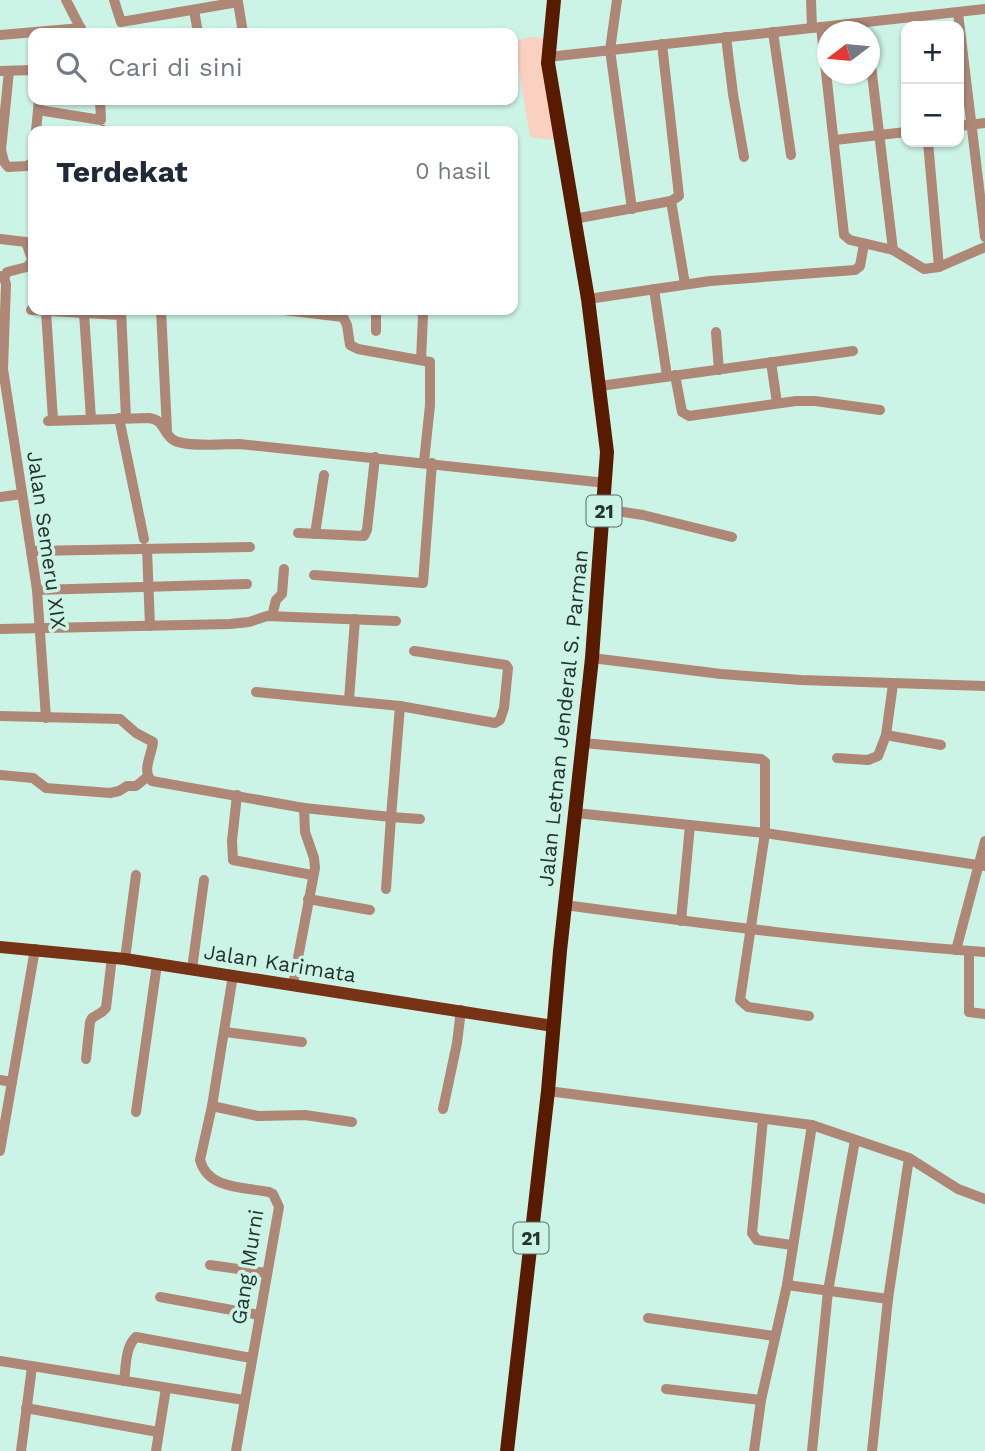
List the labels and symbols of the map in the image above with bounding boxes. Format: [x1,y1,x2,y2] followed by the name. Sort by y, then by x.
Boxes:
[817,21,880,84] north arrow
[22,449,72,631] street label: Jalan Semeru XIX
[586,496,622,526] road number: 21
[533,548,593,888] street label: Jalan Letnan Jenderal S. Parman
[202,939,358,987] street label: Jalan Karimata
[226,1208,268,1326] street label: Gang Murni
[514,1222,548,1254] road number: 21

